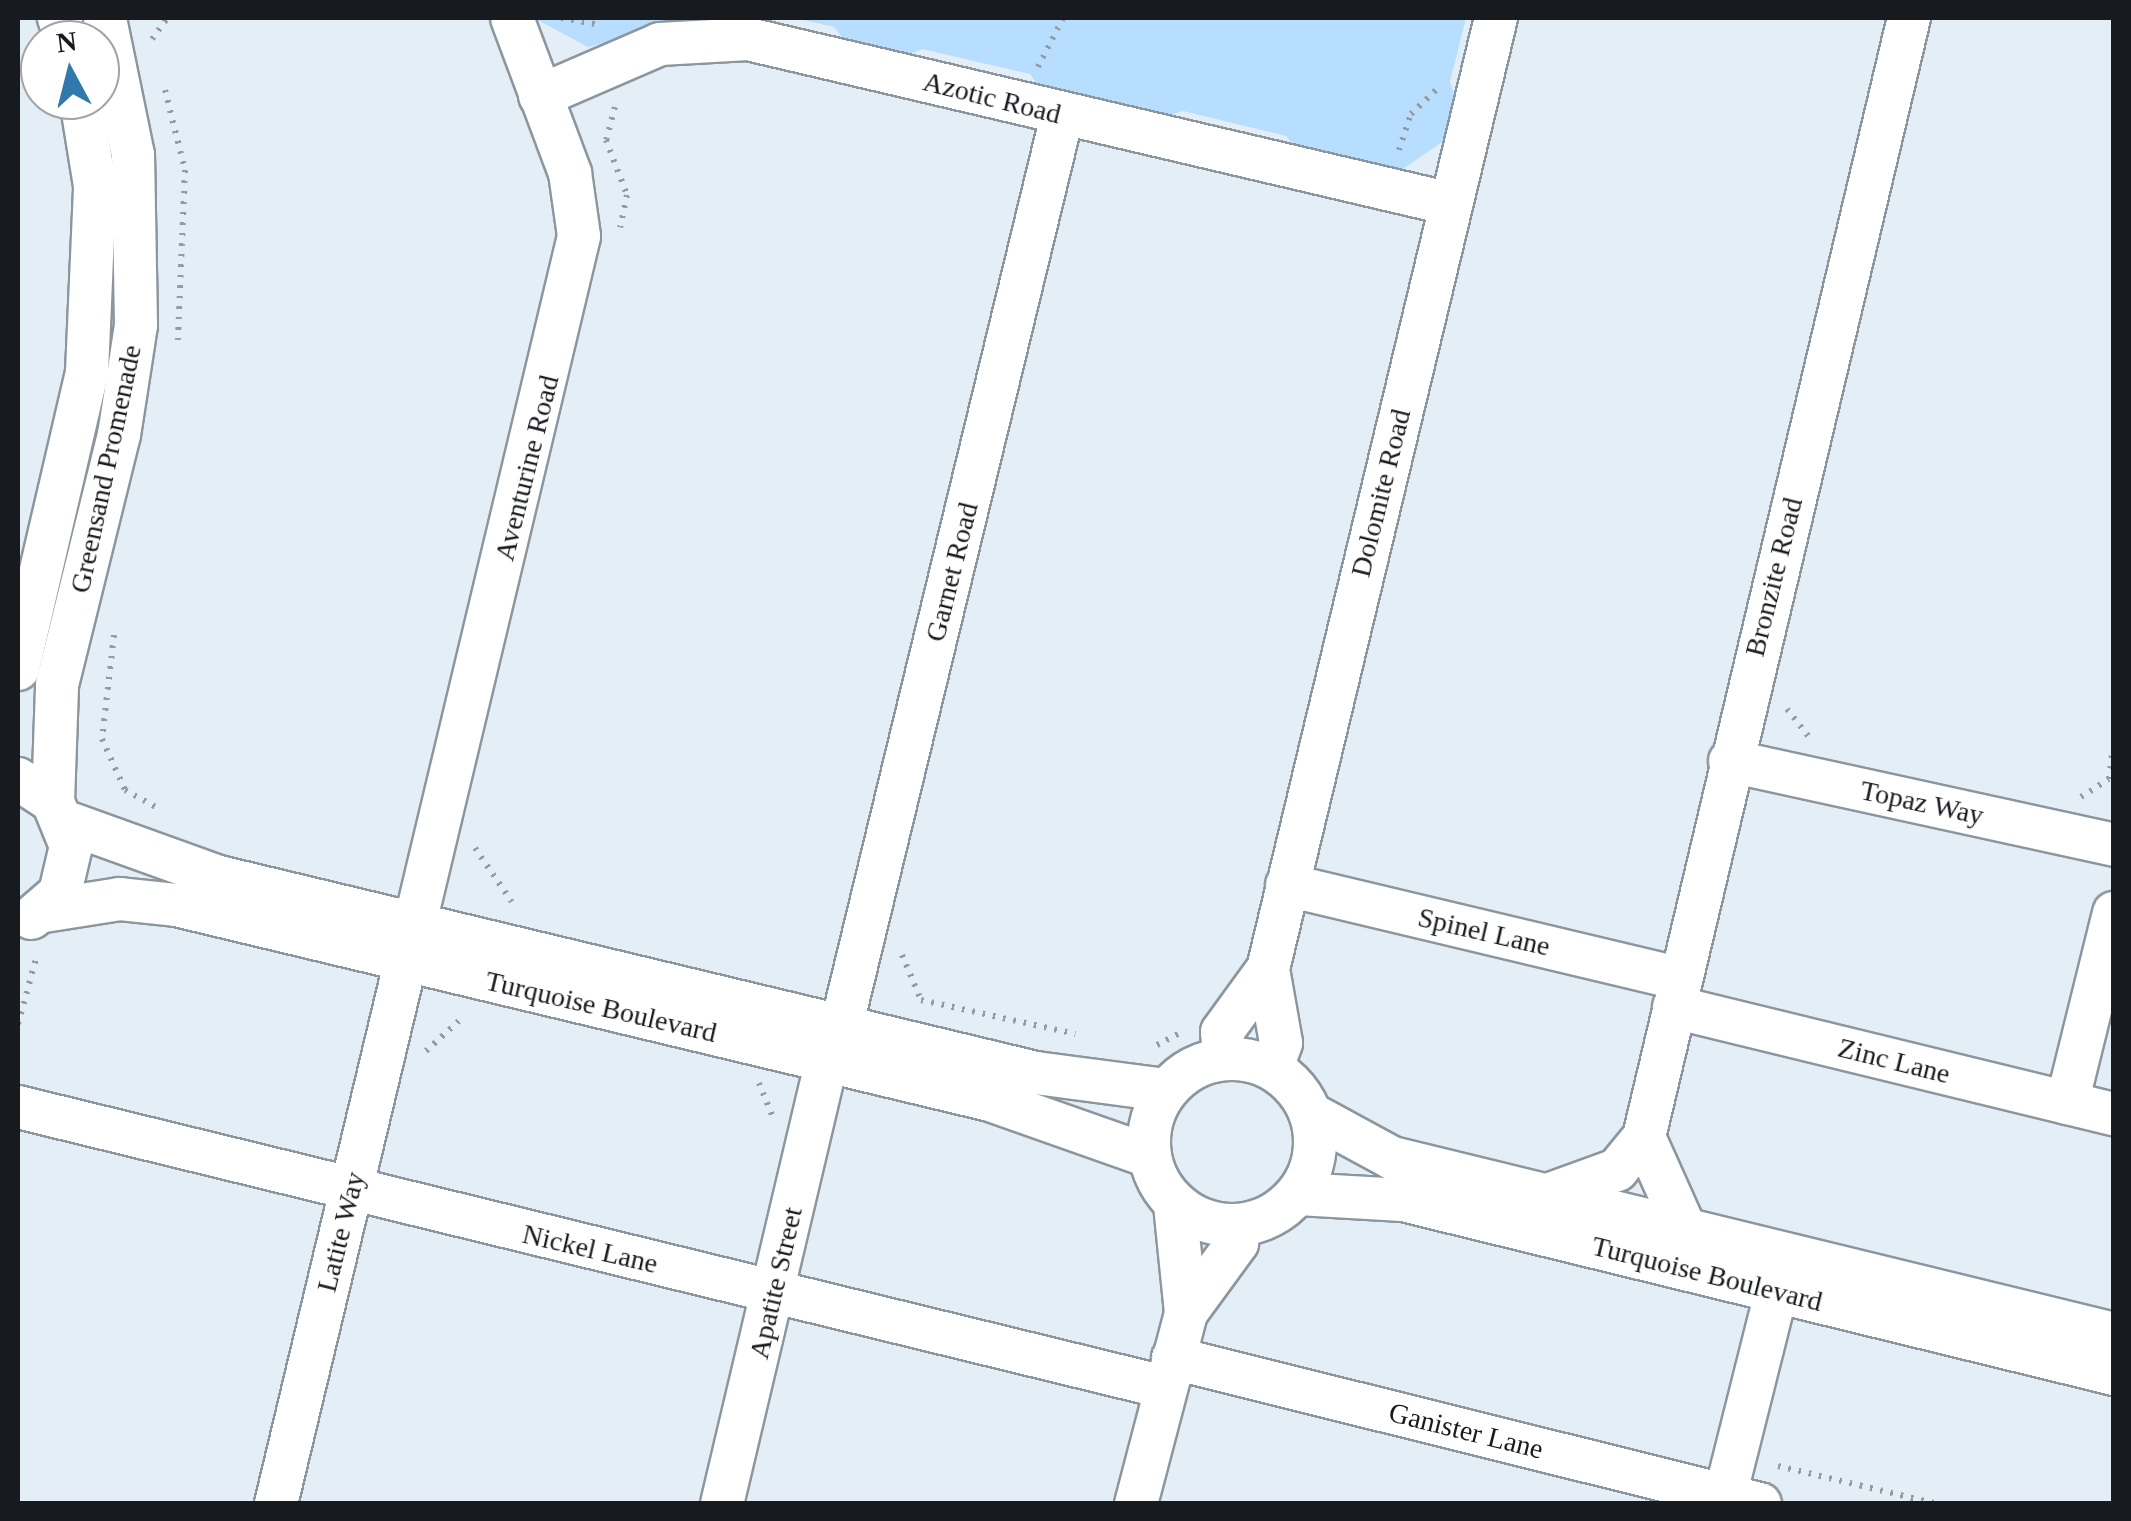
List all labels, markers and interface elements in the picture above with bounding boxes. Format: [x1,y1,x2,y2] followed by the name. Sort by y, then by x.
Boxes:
[20,20,120,120] north arrow
[55,25,78,58] text: N
[920,65,1064,131] street label: Azotic Road
[63,342,149,596] street label: Greensand Promenade
[488,372,566,564] street label: Aventurine Road
[1344,406,1418,580] street label: Dolomite Road
[1738,494,1810,660] street label: Bronzite Road
[918,499,986,645] street label: Garnet Road
[1857,774,1987,832] street label: Topaz Way
[1415,901,1553,963] street label: Spinel Lane
[482,964,720,1050] street label: Turquoise Boulevard
[1834,1031,1954,1091] street label: Zinc Lane
[310,1168,372,1296] street label: Latite Way
[742,1204,810,1362] street label: Apatite Street
[519,1217,661,1281] street label: Nickel Lane
[1588,1229,1826,1319] street label: Turquoise Boulevard
[1385,1396,1547,1466] street label: Ganister Lane

